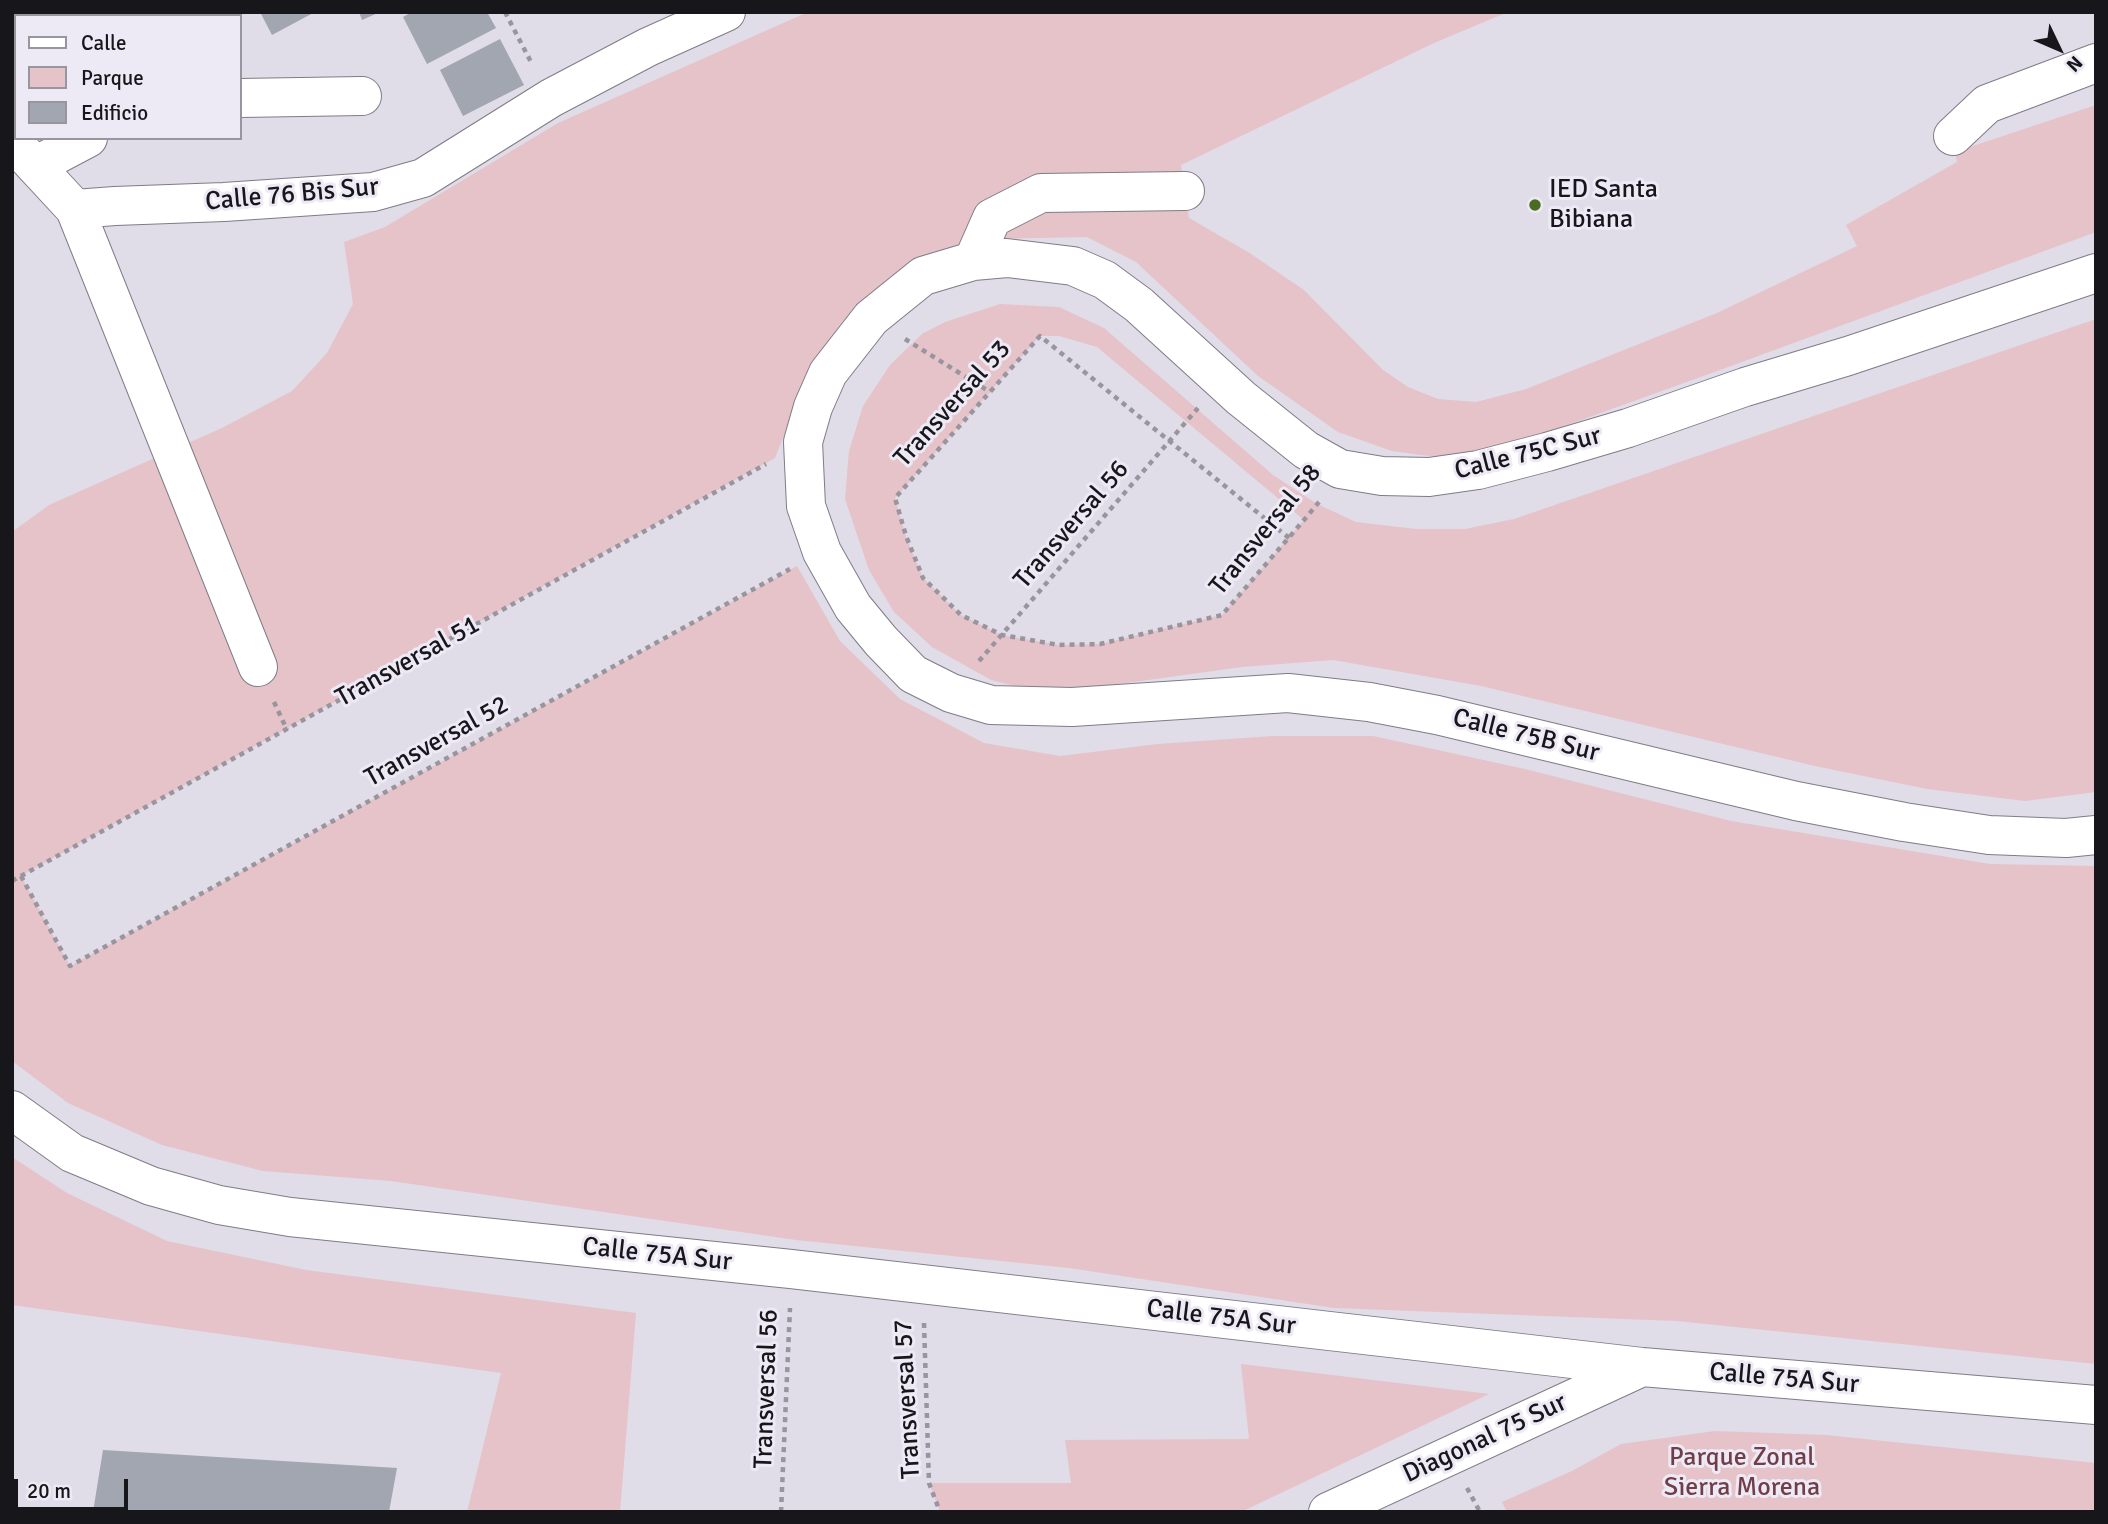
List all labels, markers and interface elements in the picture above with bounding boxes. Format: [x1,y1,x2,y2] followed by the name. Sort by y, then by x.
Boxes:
[14,14,242,140] legend
[2024,14,2094,84] north arrow
[81,30,127,56] text: Calle
[2061,50,2087,77] text: N
[81,65,144,91] text: Parque
[81,100,148,126] text: Edificio
[204,172,380,218] street label: Calle 76 Bis Sur
[1549,174,1658,235] place label: IED Santa Bibiana
[1527,197,1543,213] marker: IED Santa Bibiana
[888,334,1018,474] street label: Transversal 53
[1452,421,1604,487] street label: Calle 75C Sur
[1008,455,1136,595] street label: Transversal 56
[1204,458,1328,602] street label: Transversal 58
[331,610,485,714] street label: Transversal 51
[360,690,514,794] street label: Transversal 52
[1449,703,1603,769] street label: Calle 75B Sur
[581,1232,733,1278] street label: Calle 75A Sur
[1145,1293,1297,1343] street label: Calle 75A Sur
[749,1309,785,1469] street label: Transversal 56
[888,1318,928,1480] street label: Transversal 57
[1708,1357,1860,1401] street label: Calle 75A Sur
[1398,1387,1572,1491] street label: Diagonal 75 Sur
[1664,1442,1820,1504] park label: Parque Zonal Sierra Morena
[18,1464,131,1508] scale bar
[27,1478,71,1504] text: 20 m

